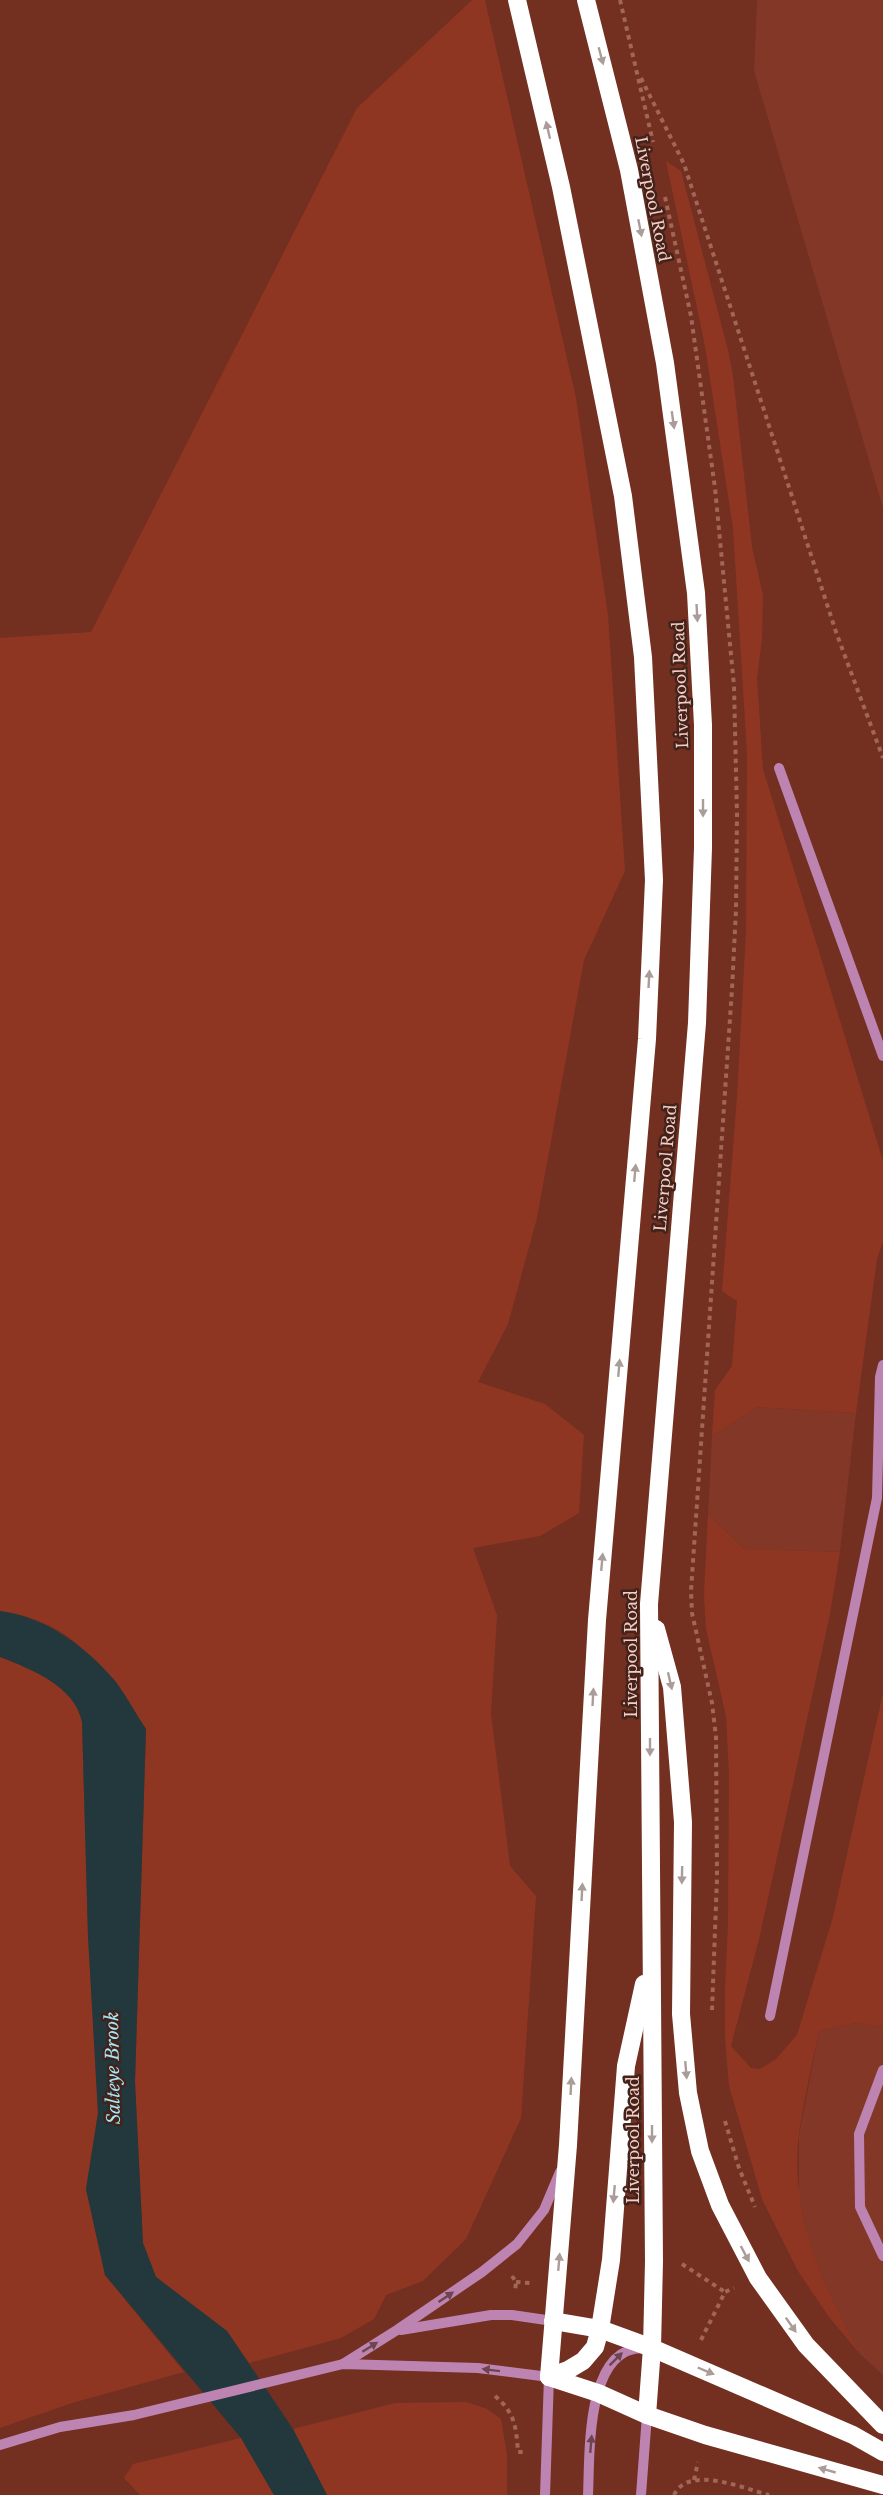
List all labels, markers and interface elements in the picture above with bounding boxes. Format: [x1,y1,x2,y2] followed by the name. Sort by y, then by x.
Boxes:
[597,48,606,66] one-way arrow
[543,120,552,139] one-way arrow
[631,135,675,264] street label: Liverpool Road
[635,218,644,237] one-way arrow
[668,410,677,429] one-way arrow
[693,604,702,623] one-way arrow
[668,621,692,749] street label: Liverpool Road
[698,799,708,818] one-way arrow
[645,969,654,988] one-way arrow
[649,1103,681,1232] street label: Liverpool Road
[630,1164,640,1183] one-way arrow
[614,1358,624,1377] one-way arrow
[597,1553,607,1572] one-way arrow
[621,1590,641,1718] street label: Liverpool Road
[665,1672,675,1690] one-way arrow
[589,1687,598,1706] one-way arrow
[645,1737,655,1756] one-way arrow
[678,1866,687,1885] one-way arrow
[578,1882,587,1901] one-way arrow
[101,2011,125,2125] water label: Salteye Brook
[681,2060,690,2079] one-way arrow
[623,2076,643,2204] street label: Liverpool Road
[567,2077,576,2096] one-way arrow
[647,2125,657,2144] one-way arrow
[609,2185,619,2204] one-way arrow
[740,2245,750,2262] one-way arrow
[554,2253,563,2272] one-way arrow
[437,2291,453,2303] one-way arrow
[785,2317,797,2333] one-way arrow
[362,2342,378,2353] one-way arrow
[609,2352,623,2367] one-way arrow
[482,2365,501,2375] one-way arrow
[697,2367,714,2376] one-way arrow
[586,2434,596,2453] one-way arrow
[817,2465,835,2474] one-way arrow

